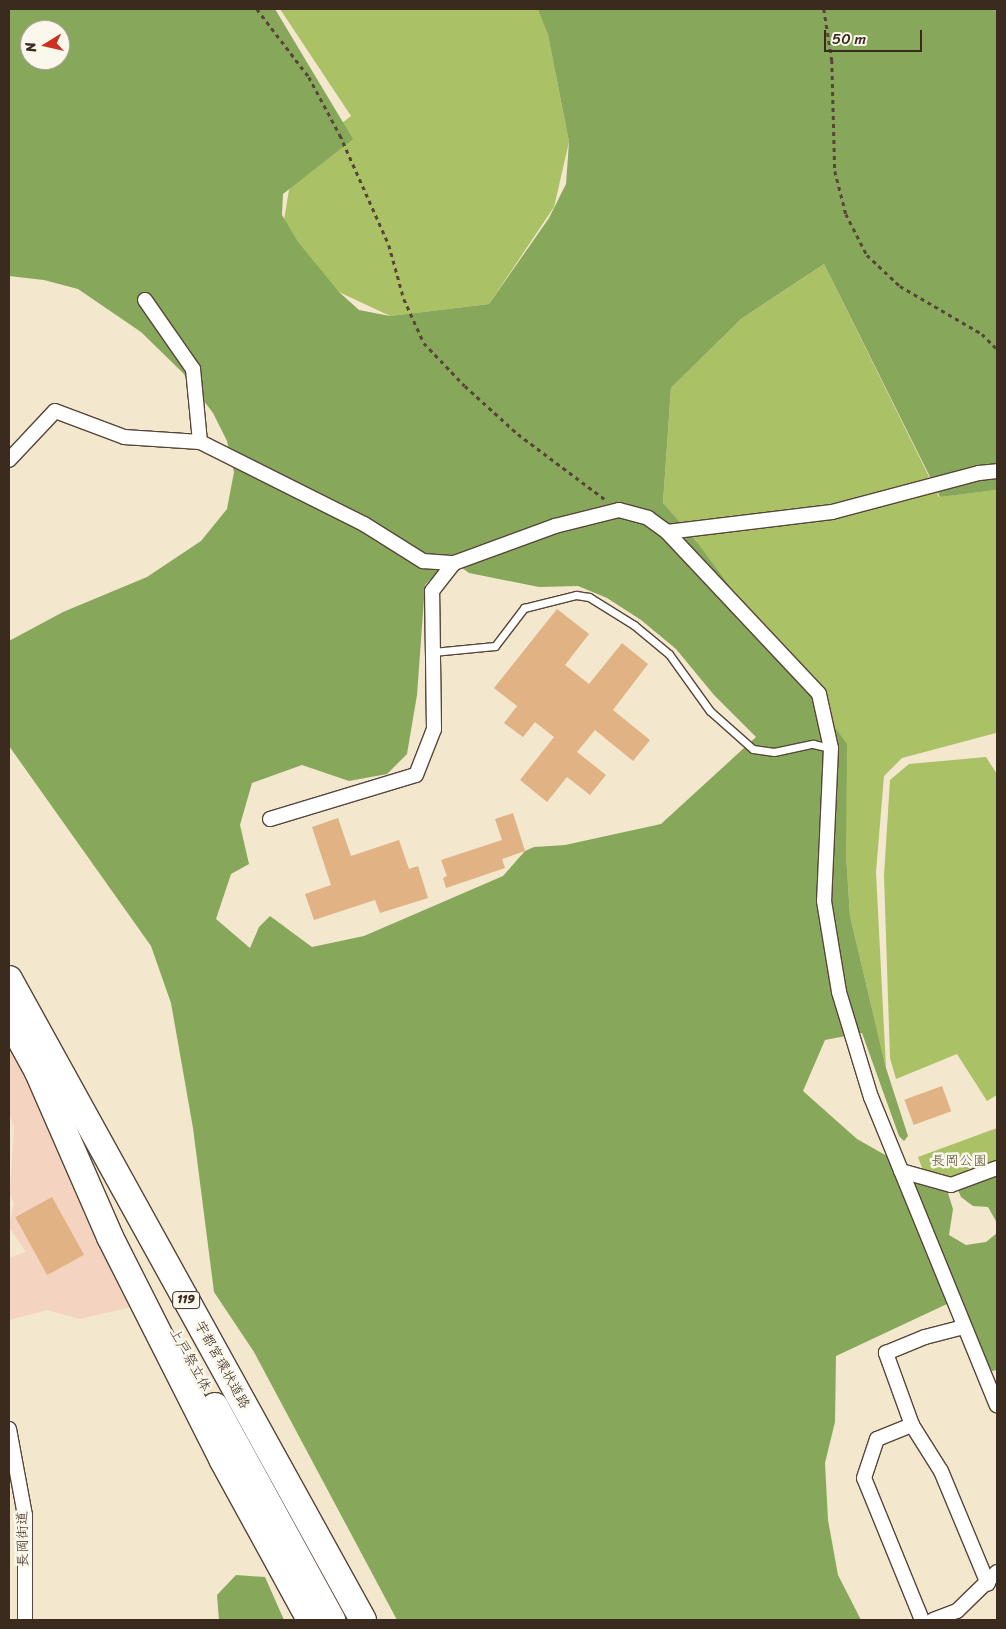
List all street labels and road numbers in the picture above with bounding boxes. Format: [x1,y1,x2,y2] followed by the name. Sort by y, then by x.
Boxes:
[171,1290,201,1310] road number: 119
[191,1318,253,1412] street label: 宇都宮環状道路
[166,1325,214,1395] street label: 上戸祭立体
[14,1511,32,1567] street label: 長岡街道

